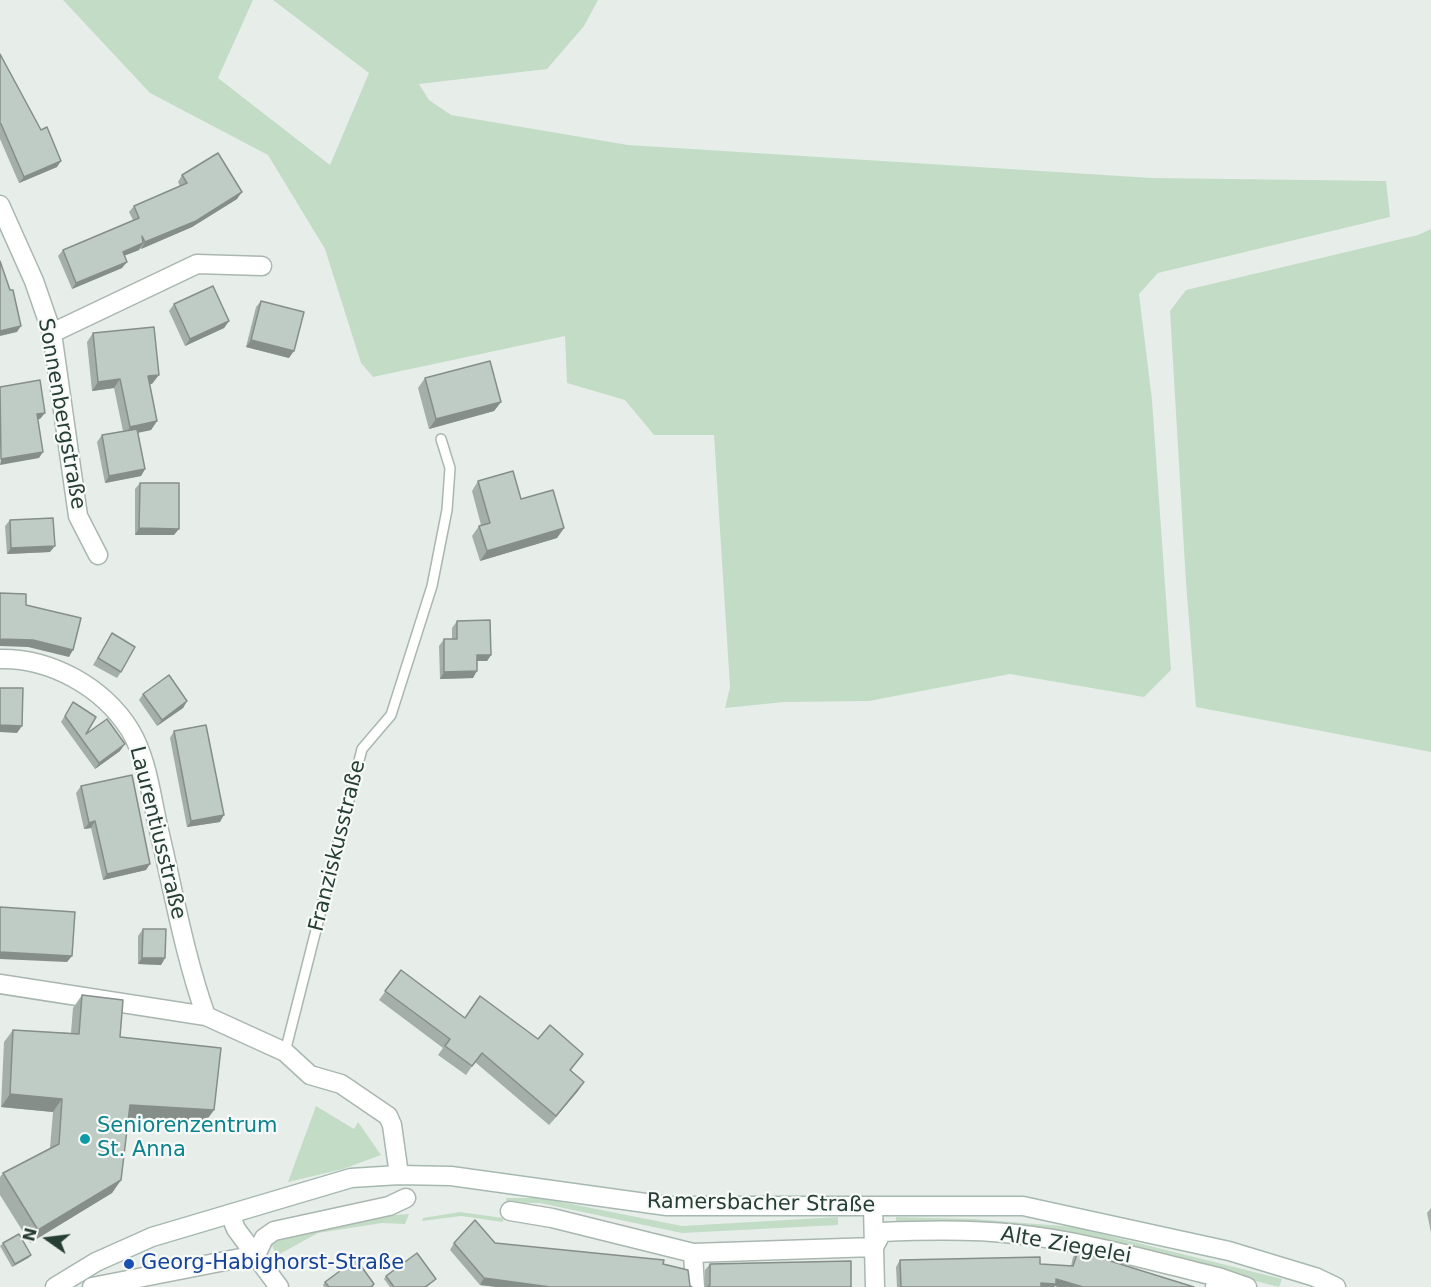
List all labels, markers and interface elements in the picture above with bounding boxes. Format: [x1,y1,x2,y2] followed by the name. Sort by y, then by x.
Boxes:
[32,316,90,512] street label: Sonnenbergstraße
[123,744,191,922] street label: Laurentiusstraße
[305,758,371,934] street label: Franziskusstraße
[97,1114,278,1164] place label: Seniorenzentrum St. Anna
[78,1132,92,1146] marker: Seniorenzentrum St. Anna
[647,1189,875,1219] street label: Ramersbacher Straße
[18,1209,78,1269] north arrow
[999,1222,1133,1270] street label: Alte Ziegelei
[19,1226,41,1243] text: N
[141,1251,404,1277] place label: Georg-Habighorst-Straße
[122,1257,136,1271] marker: Georg-Habighorst-Straße

